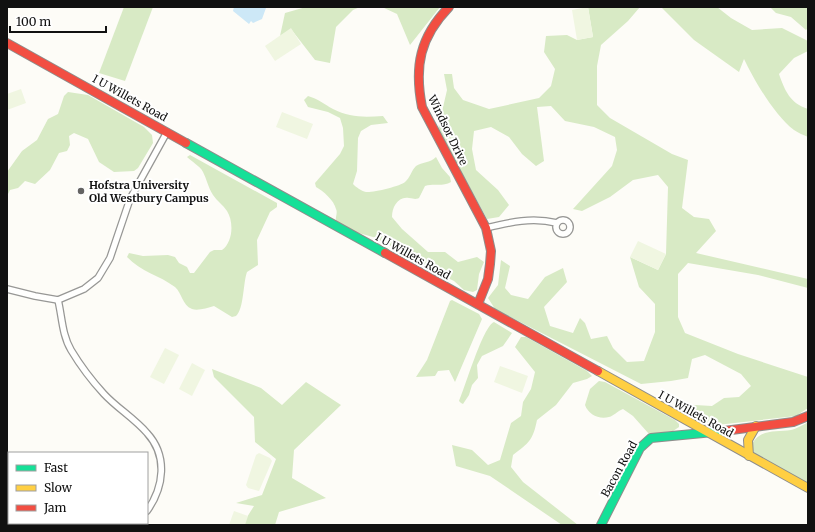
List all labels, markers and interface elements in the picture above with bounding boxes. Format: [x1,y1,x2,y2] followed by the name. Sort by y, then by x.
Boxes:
[10,8,106,34] scale bar
[16,14,51,29] text: 100 m
[90,72,170,125] street label: I U Willets Road
[425,92,471,168] street label: Windsor Drive
[89,178,209,205] place label: Hofstra University Old Westbury Campus
[76,186,86,196] marker: Hofstra University Old Westbury Campus
[373,230,453,283] street label: I U Willets Road
[656,388,736,441] street label: I U Willets Road
[598,438,640,500] street label: Bacon Road
[8,452,148,524] legend
[44,460,68,475] text: Fast
[44,480,73,495] text: Slow
[43,500,67,515] text: Jam

